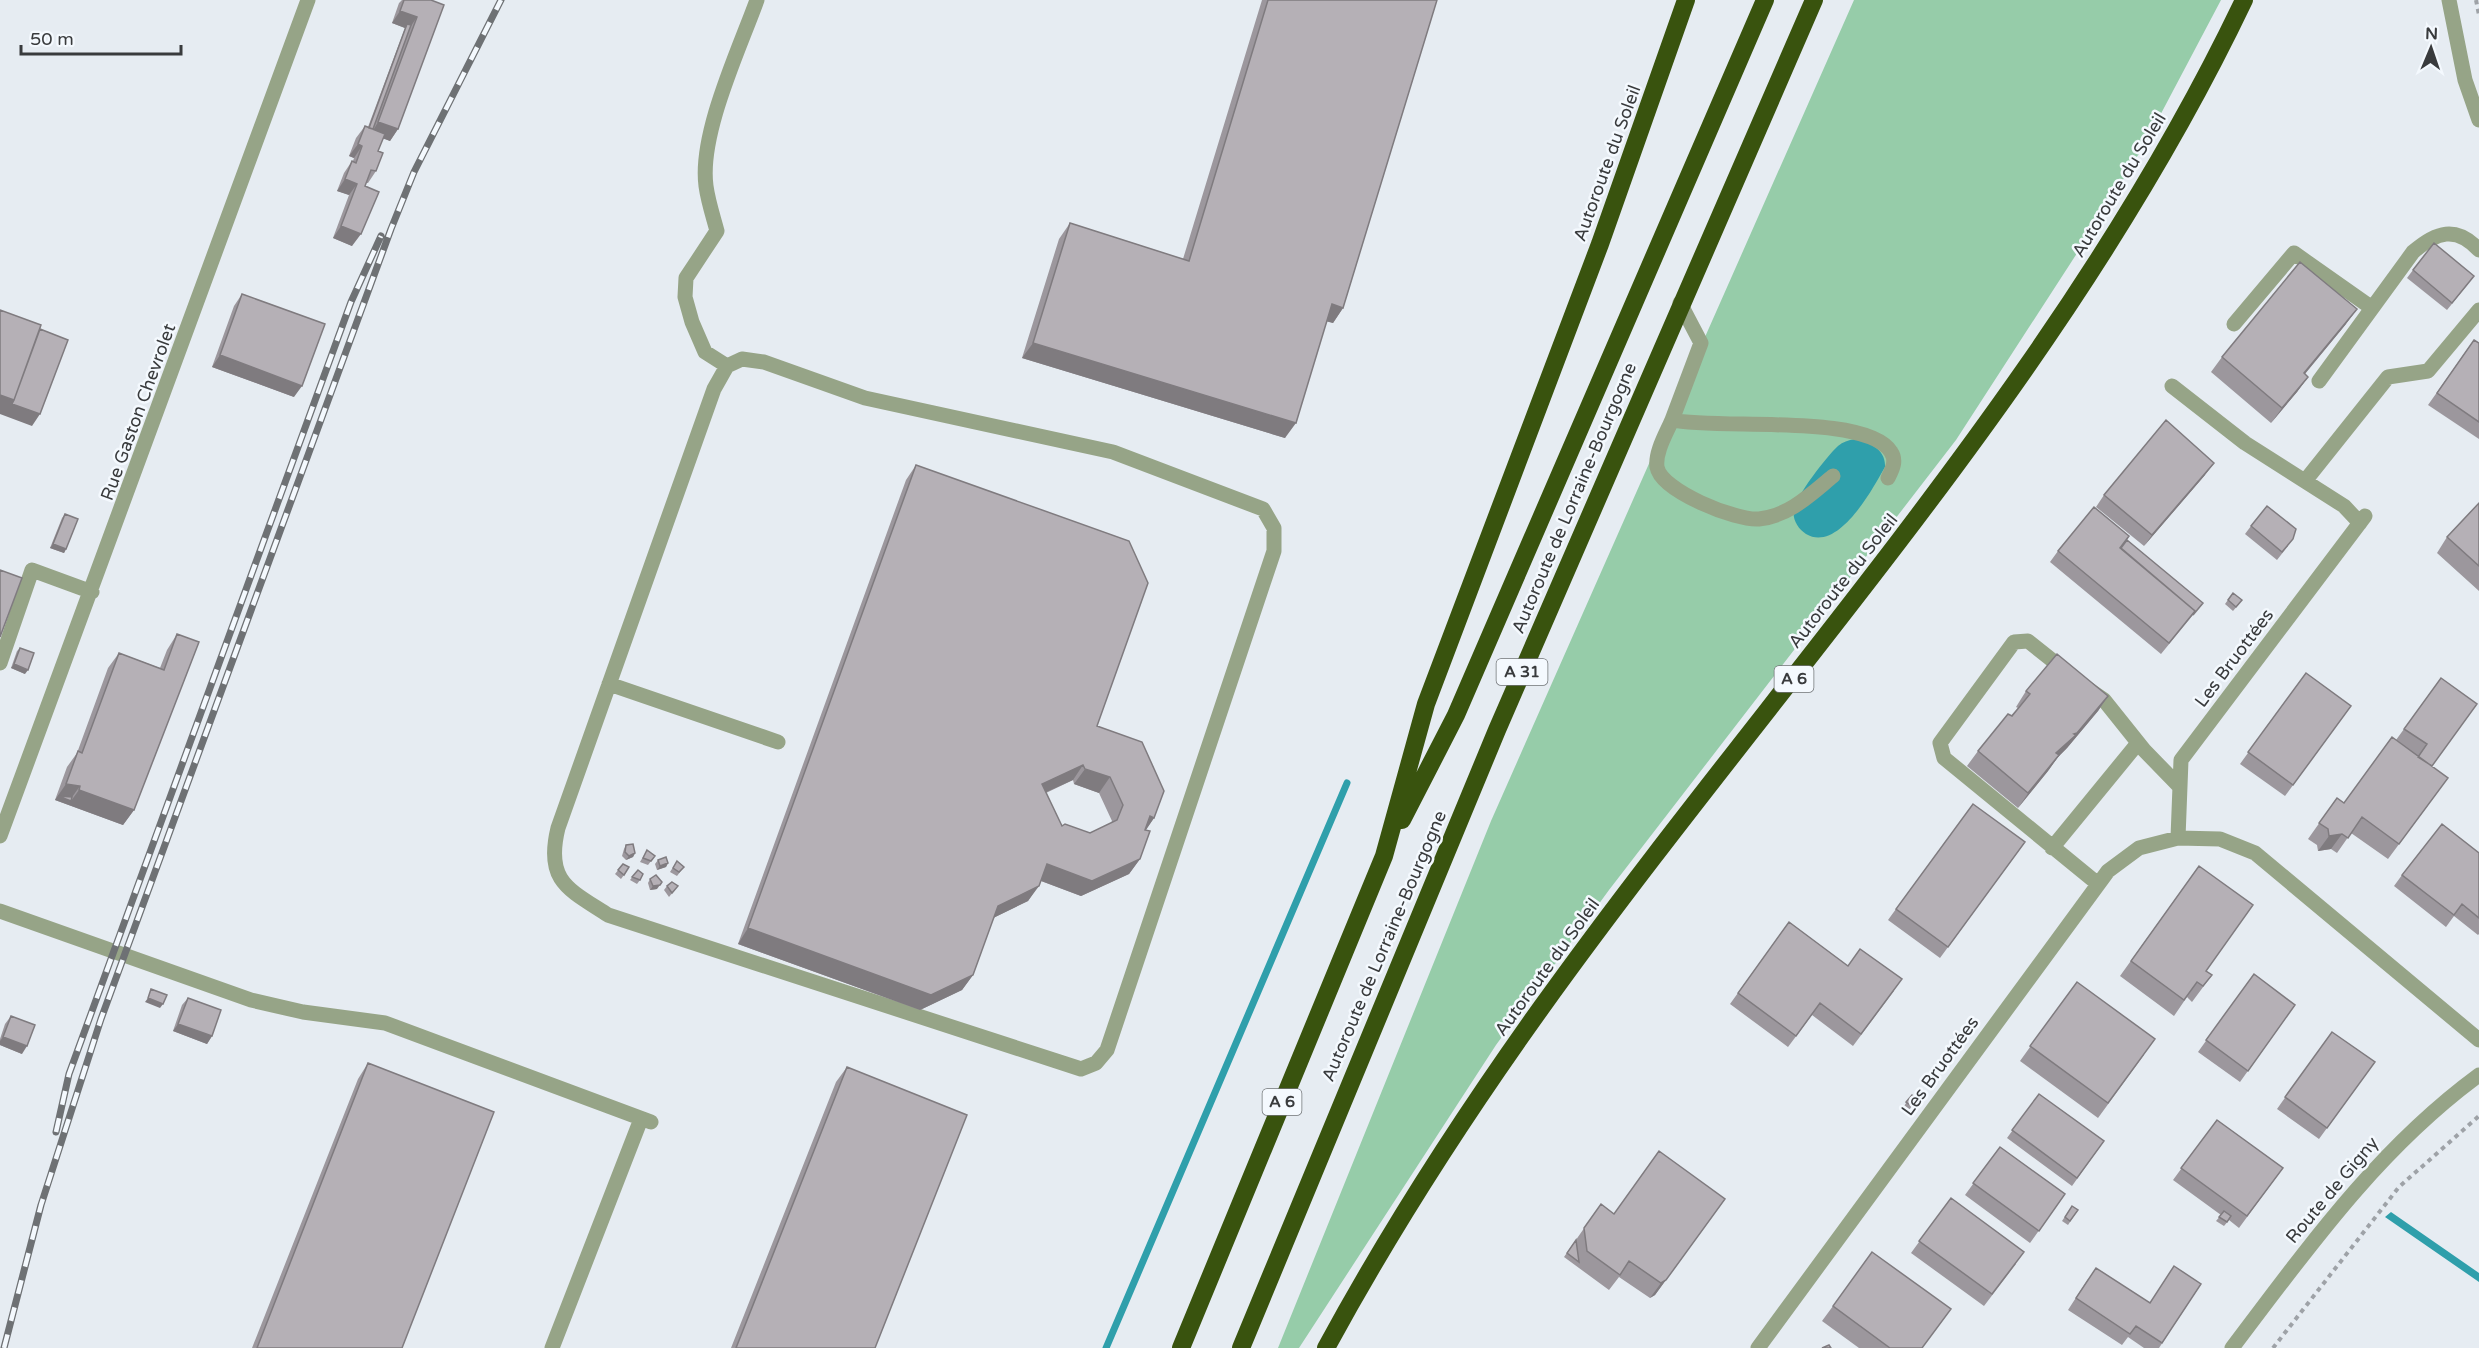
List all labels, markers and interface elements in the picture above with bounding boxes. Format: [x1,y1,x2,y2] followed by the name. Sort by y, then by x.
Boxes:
[21,18,182,56] scale bar
[2401,18,2461,78] north arrow
[2425,24,2438,44] text: N
[30,28,74,50] text: 50 m
[1569,82,1645,244] street label: Autoroute du Soleil
[2067,109,2171,261] street label: Autoroute du Soleil
[96,320,180,503] street label: Rue Gaston Chevrolet
[1507,359,1641,637] street label: Autoroute de Lorraine-Bourgogne
[1784,509,1902,653] street label: Autoroute du Soleil
[2190,604,2278,712] street label: Les Bruottées
[1496,659,1547,685] road number: A 31
[1774,666,1814,692] road number: A 6
[1317,807,1451,1085] street label: Autoroute de Lorraine-Bourgogne
[1490,894,1604,1040] street label: Autoroute du Soleil
[1897,1012,1983,1120] street label: Les Bruottées
[1262,1089,1302,1115] road number: A 6
[2281,1132,2383,1248] street label: Route de Gigny

